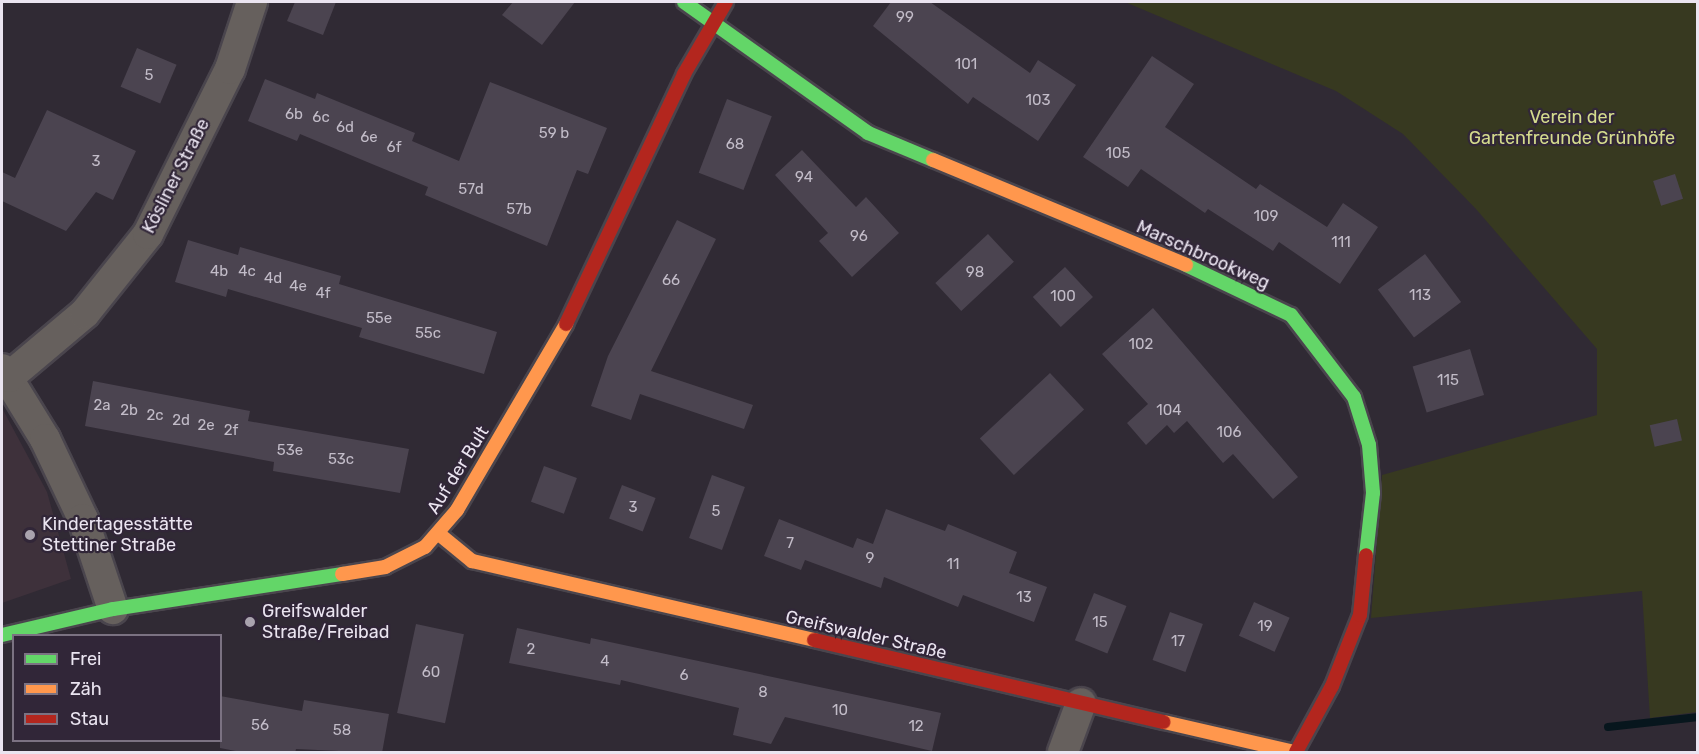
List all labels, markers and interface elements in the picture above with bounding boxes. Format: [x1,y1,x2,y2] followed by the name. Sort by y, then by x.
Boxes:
[896,9,914,27] house number: 99
[955,56,977,74] house number: 101
[145,67,153,85] house number: 5
[1026,92,1050,110] house number: 103
[285,106,303,124] house number: 6b
[1469,107,1675,150] park label: Verein der Gartenfreunde Grünhöfe
[312,109,330,127] house number: 6c
[138,115,214,237] street label: Kösliner Straße
[336,119,354,137] house number: 6d
[539,125,569,143] house number: 59 b
[360,129,378,147] house number: 6e
[726,136,744,154] house number: 68
[387,139,401,157] house number: 6f
[1106,145,1130,163] house number: 105
[91,153,101,171] house number: 3
[795,169,813,187] house number: 94
[458,181,484,199] house number: 57d
[506,201,532,219] house number: 57b
[1254,208,1278,226] house number: 109
[1133,216,1273,294] street label: Marschbrookweg
[850,228,868,246] house number: 96
[1331,234,1351,252] house number: 111
[210,263,228,281] house number: 4b
[238,263,256,281] house number: 4c
[966,264,984,282] house number: 98
[264,270,282,288] house number: 4d
[662,272,680,290] house number: 66
[289,278,307,296] house number: 4e
[315,285,331,303] house number: 4f
[1409,287,1431,305] house number: 113
[1050,288,1076,306] house number: 100
[366,310,392,328] house number: 55e
[415,325,441,343] house number: 55c
[1129,336,1153,354] house number: 102
[1437,372,1459,390] house number: 115
[93,397,111,415] house number: 2a
[120,402,138,420] house number: 2b
[1156,402,1182,420] house number: 104
[146,407,164,425] house number: 2c
[172,412,190,430] house number: 2d
[197,417,215,435] house number: 2e
[224,422,238,440] house number: 2f
[422,422,494,518] street label: Auf der Bult
[1217,424,1241,442] house number: 106
[277,442,303,460] house number: 53e
[328,451,354,469] house number: 53c
[628,499,638,517] house number: 3
[712,503,720,521] house number: 5
[42,514,193,556] place label: Kindertagesstätte Stettiner Straße
[23,528,37,542] marker: Kindertagesstätte Stettiner Straße
[786,535,794,553] house number: 7
[866,550,874,568] house number: 9
[947,556,959,574] house number: 11
[1016,589,1032,607] house number: 13
[262,601,389,644] place label: Greifswalder Straße/Freibad
[783,606,949,664] street label: Greifswalder Straße
[1092,614,1108,632] house number: 15
[243,615,257,629] marker: Greifswalder Straße/Freibad
[1257,618,1273,636] house number: 19
[1171,633,1185,651] house number: 17
[12,634,222,742] legend
[527,641,535,659] house number: 2
[70,648,101,670] text: Frei
[600,653,610,671] house number: 4
[422,664,440,682] house number: 60
[679,667,689,685] house number: 6
[70,678,102,700] text: Zäh
[758,684,768,702] house number: 8
[832,702,848,720] house number: 10
[70,708,109,730] text: Stau
[251,717,269,735] house number: 56
[908,718,924,736] house number: 12
[333,722,351,740] house number: 58

